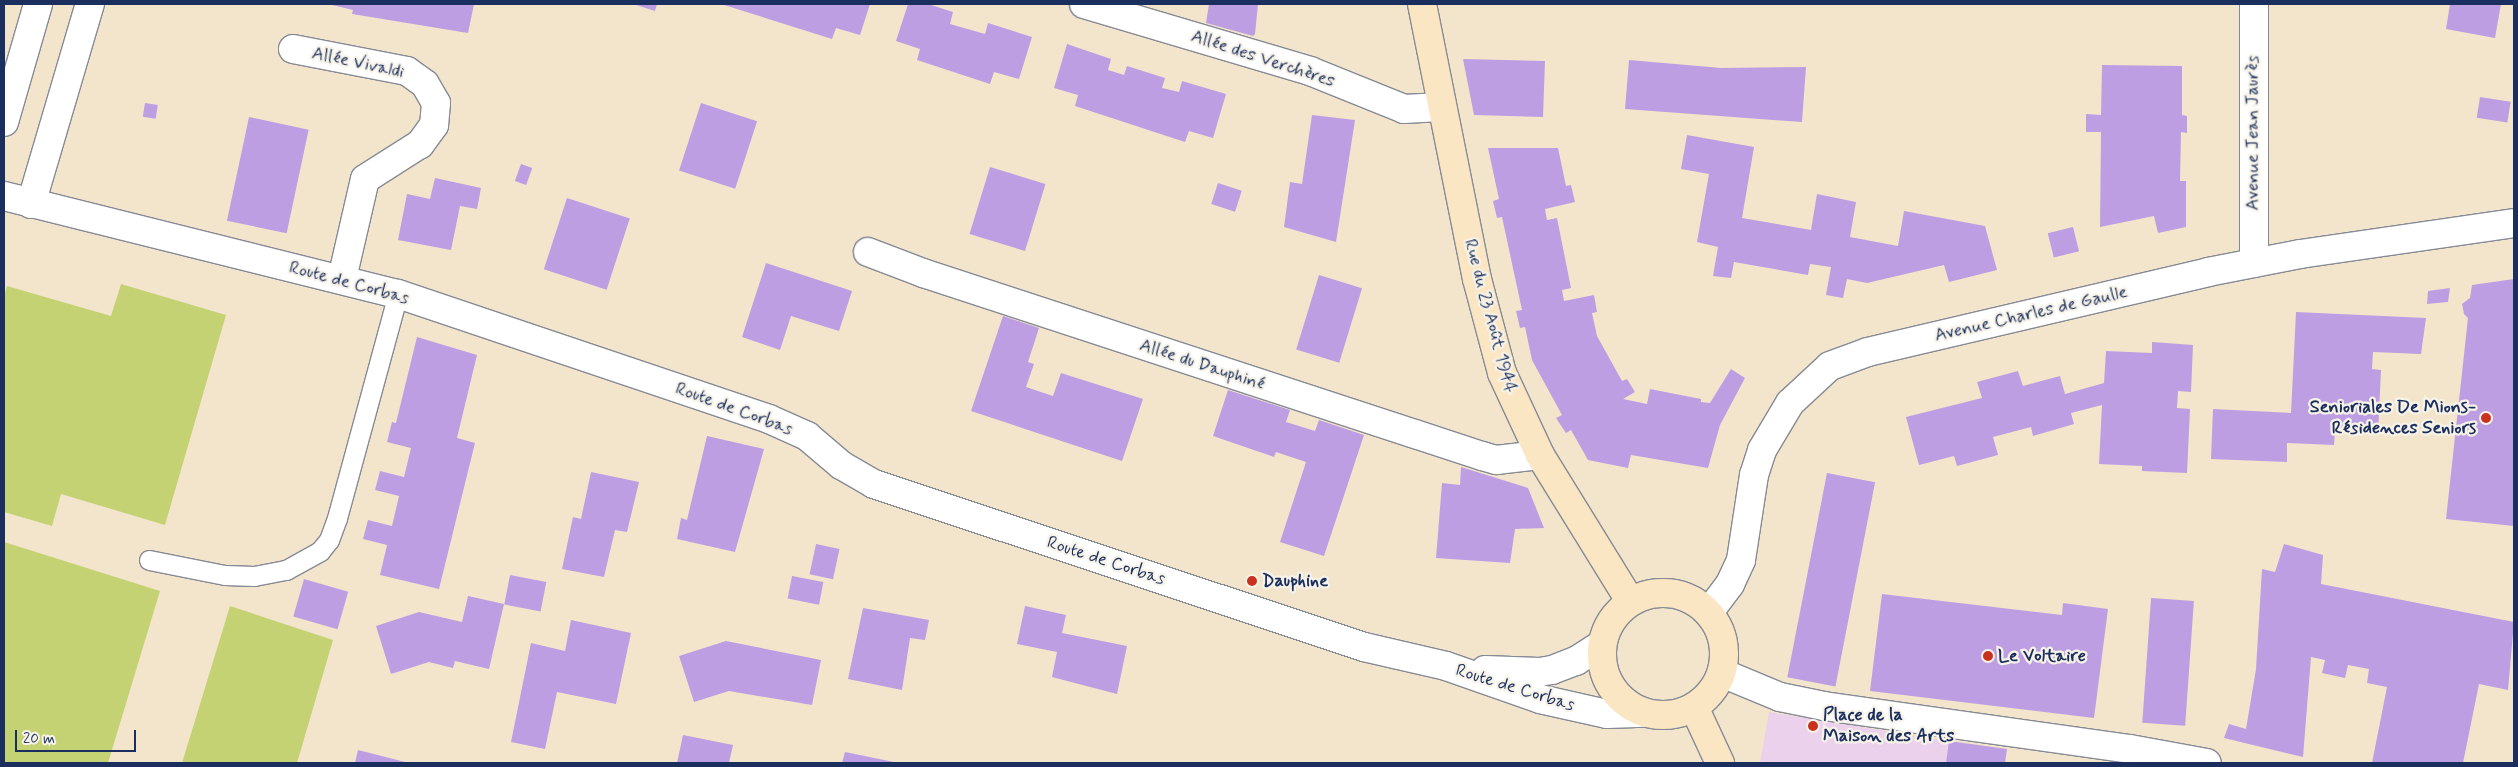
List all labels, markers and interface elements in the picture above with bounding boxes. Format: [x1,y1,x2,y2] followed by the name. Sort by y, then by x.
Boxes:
[1189,26,1337,92] street label: Allée des Verchères
[311,43,405,83] street label: Allée Vivaldi
[2242,56,2264,210] street label: Avenue Jean Jaurès
[1459,238,1521,394] street label: Rue du 23 Août 1944
[288,257,410,309] street label: Route de Corbas
[1935,282,2127,346] street label: Avenue Charles de Gaulle
[1137,335,1267,395] street label: Allée du Dauphiné
[674,378,794,440] street label: Route de Corbas
[2311,397,2476,439] place label: Senioriales De Mions- Résidences Seniors
[2480,412,2492,424] marker: Senioriales De Mions- Résidences Seniors
[1045,532,1167,590] street label: Route de Corbas
[1262,570,1328,592] place label: Dauphine
[1246,575,1258,587] marker: Dauphine
[1998,645,2083,667] place label: Le Voltaire
[1982,650,1994,662] marker: Le Voltaire
[1454,660,1576,716] street label: Route de Corbas
[1823,705,1949,748] place label: Place de la Maison des Arts
[18,720,139,752] scale bar
[1807,720,1819,732] marker: Place de la Maison des Arts
[23,729,55,749] text: 20 m

